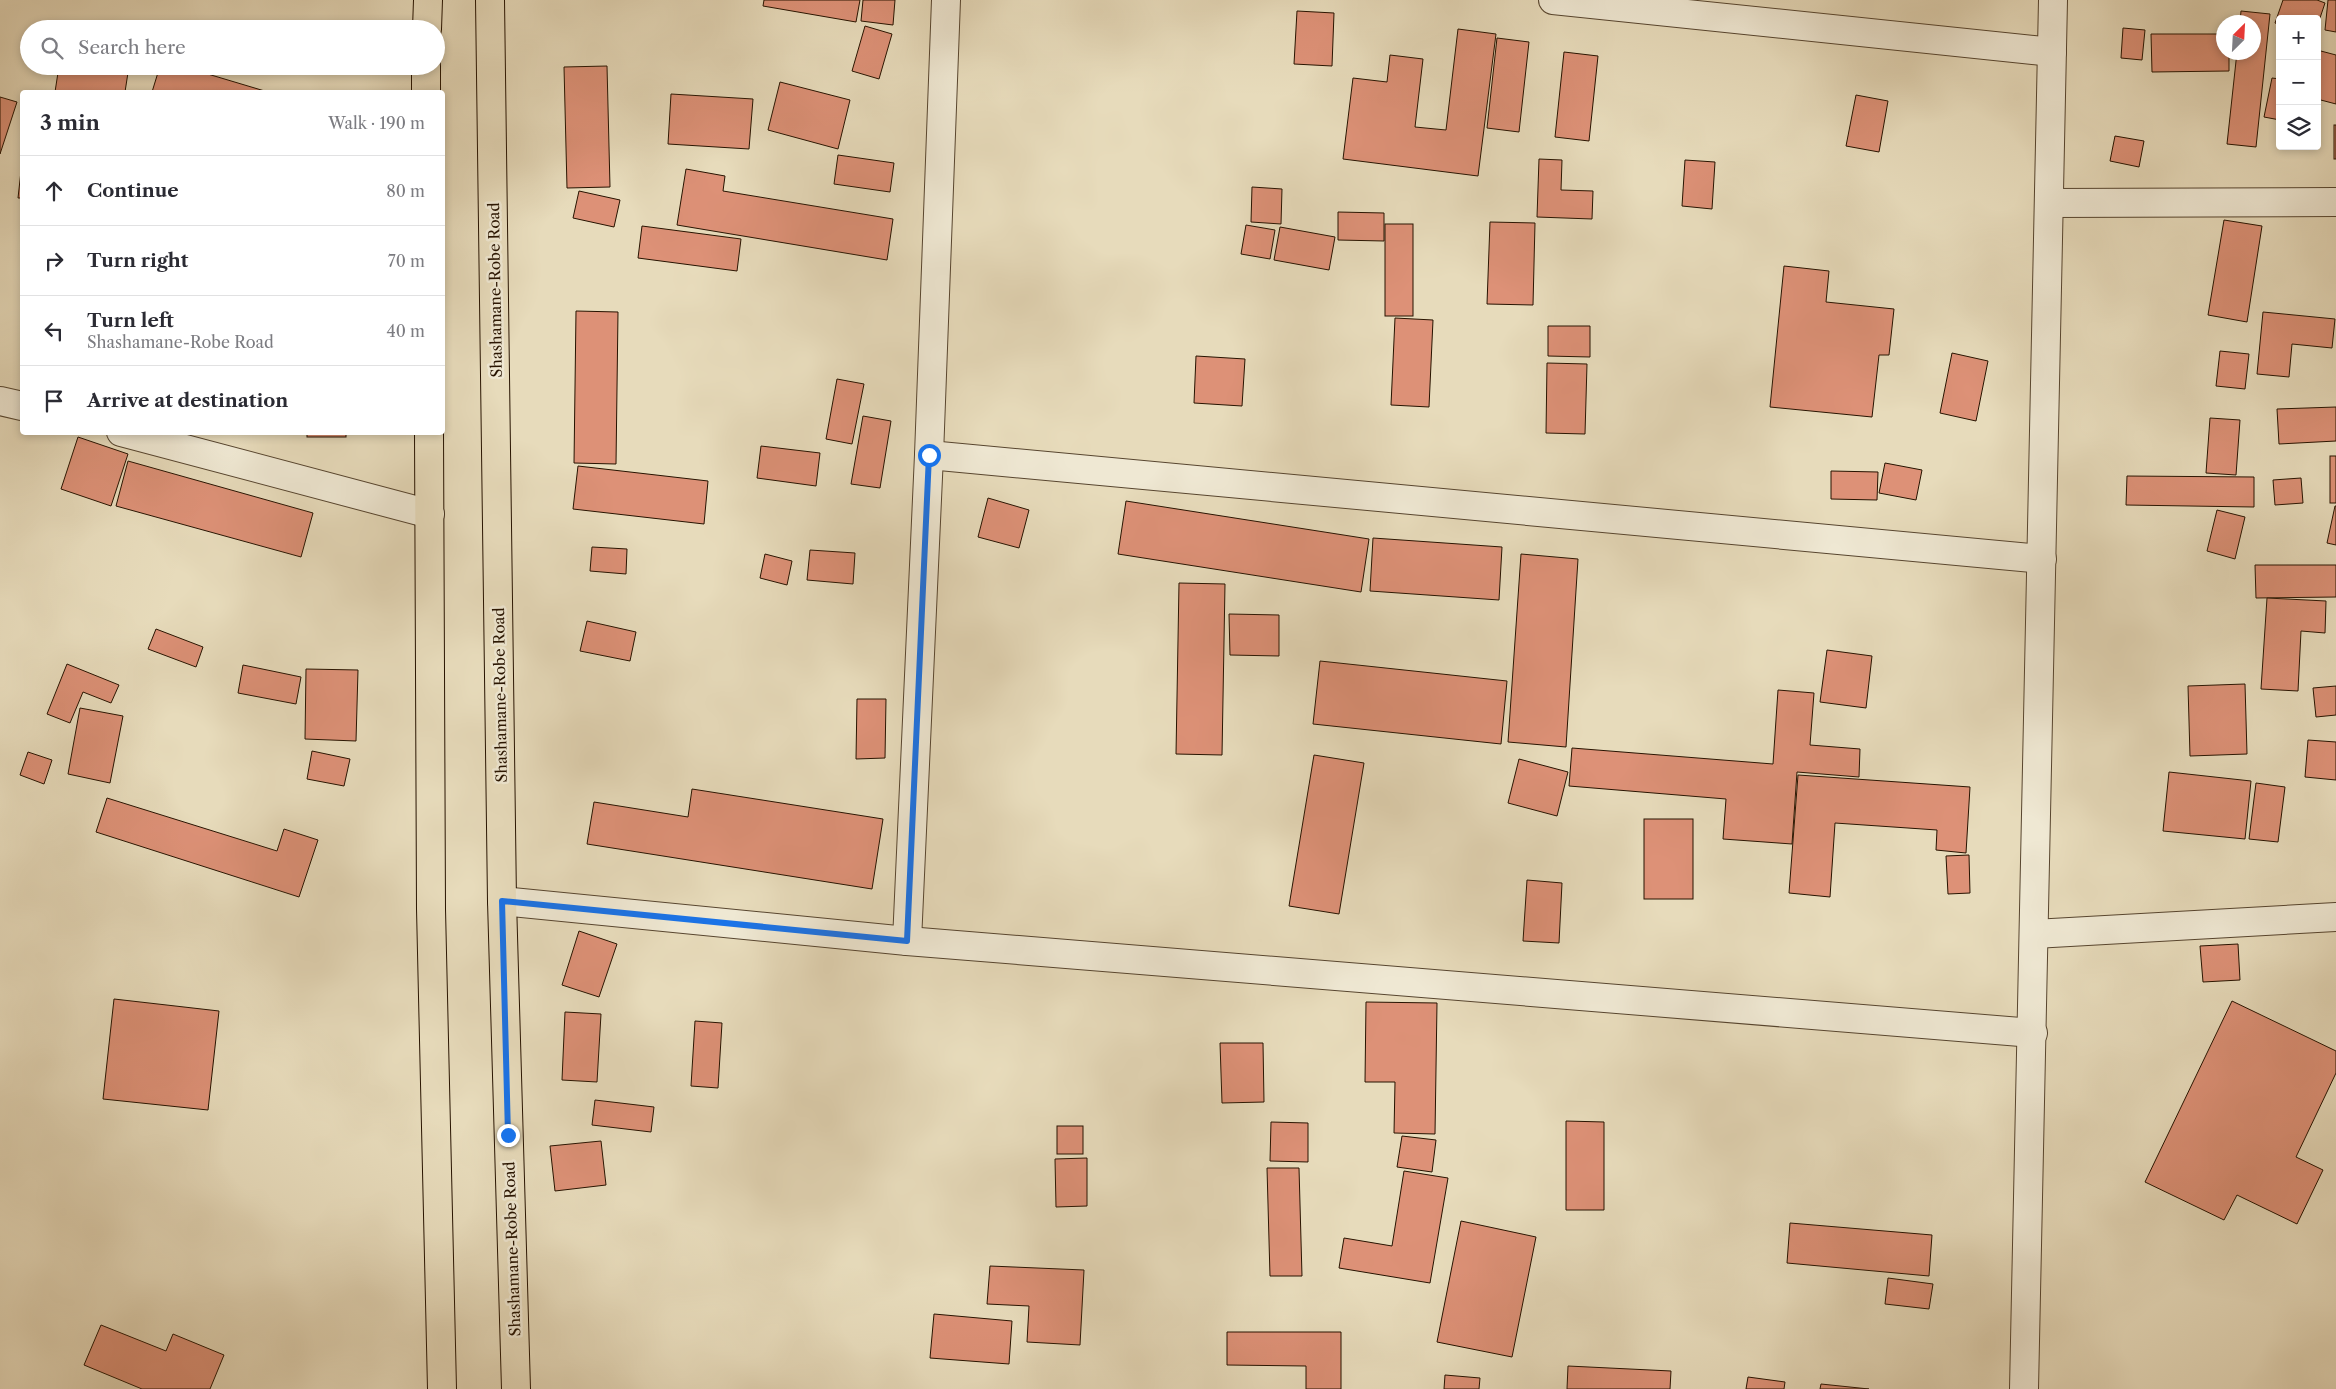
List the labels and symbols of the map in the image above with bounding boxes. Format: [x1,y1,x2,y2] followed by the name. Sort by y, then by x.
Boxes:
[2216,15,2261,60] north arrow
[484,202,506,378] street label: Shashamane-Robe Road
[918,444,941,467] route start
[489,607,511,783] street label: Shashamane-Robe Road
[497,1124,520,1147] route end
[499,1161,525,1337] street label: Shashamane-Robe Road

